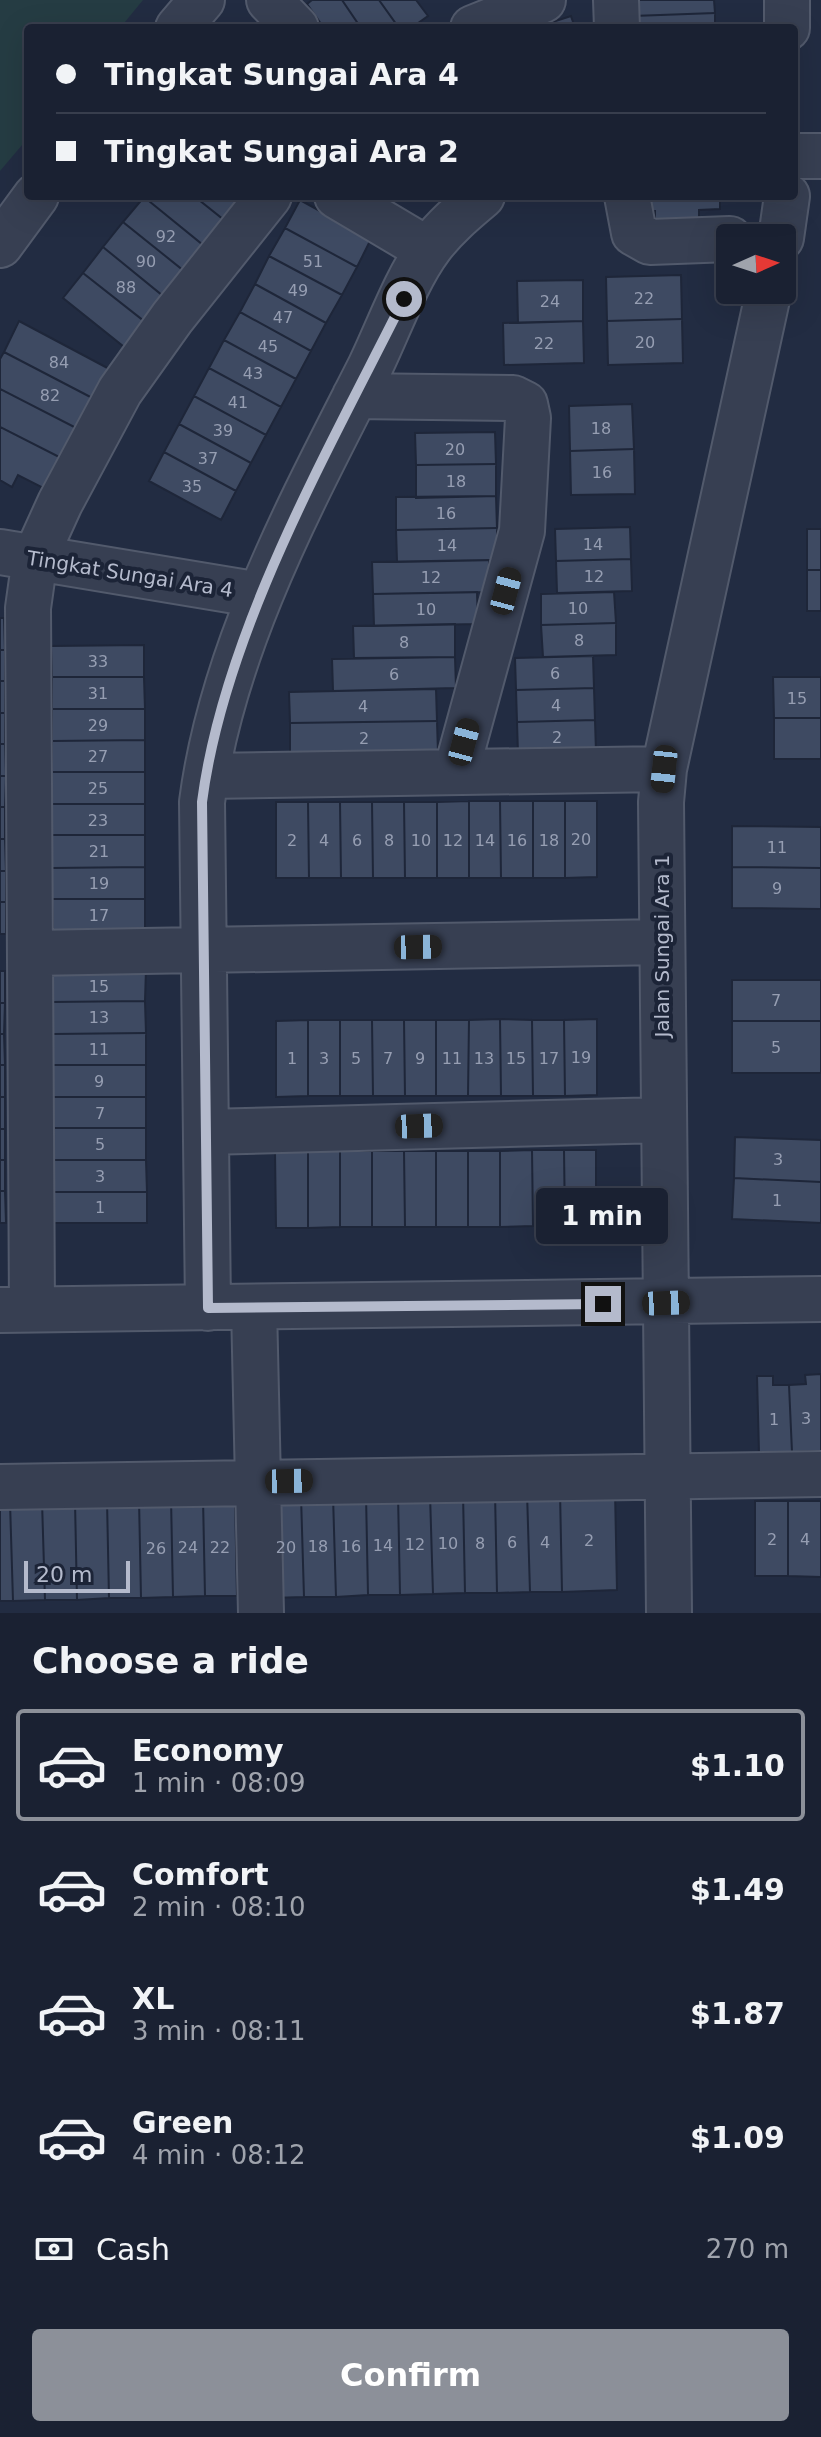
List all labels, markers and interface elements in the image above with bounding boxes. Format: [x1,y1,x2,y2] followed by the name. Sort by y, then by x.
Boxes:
[104,57,459,92] text: Tingkat Sungai Ara 4
[104,134,459,169] text: Tingkat Sungai Ara 2
[716,224,796,304] north arrow
[716,224,796,304] map controls
[156,227,176,246] house number: 92
[136,252,156,271] house number: 90
[303,252,323,271] house number: 51
[116,278,136,297] house number: 88
[288,281,308,300] house number: 49
[386,281,422,317] route start
[634,289,654,308] house number: 22
[540,292,560,311] house number: 24
[273,308,293,327] house number: 47
[635,333,655,352] house number: 20
[534,334,554,353] house number: 22
[258,337,278,356] house number: 45
[49,353,69,372] house number: 84
[243,364,263,383] house number: 43
[40,386,60,405] house number: 82
[228,393,248,412] house number: 41
[591,419,611,438] house number: 18
[213,421,233,440] house number: 39
[445,440,465,459] house number: 20
[198,449,218,468] house number: 37
[592,463,612,482] house number: 16
[446,472,466,491] house number: 18
[182,477,202,496] house number: 35
[436,504,456,523] house number: 16
[583,535,603,554] house number: 14
[437,536,457,555] house number: 14
[24,546,235,602] street label: Tingkat Sungai Ara 4
[488,565,524,617] car
[584,567,604,586] house number: 12
[421,568,441,587] house number: 12
[568,599,588,618] house number: 10
[416,600,436,619] house number: 10
[574,631,584,650] house number: 8
[399,633,409,652] house number: 8
[88,652,108,671] house number: 33
[550,664,560,683] house number: 6
[389,665,399,684] house number: 6
[88,684,108,703] house number: 31
[787,689,807,708] house number: 15
[551,696,561,715] house number: 4
[358,697,368,716] house number: 4
[88,716,108,735] house number: 29
[446,716,482,768] car
[552,728,562,747] house number: 2
[359,729,369,748] house number: 2
[650,744,678,794] car
[88,747,108,766] house number: 27
[88,779,108,798] house number: 25
[88,811,108,830] house number: 23
[571,830,591,849] house number: 20
[287,831,297,850] house number: 2
[319,831,329,850] house number: 4
[352,831,362,850] house number: 6
[384,831,394,850] house number: 8
[411,831,431,850] house number: 10
[443,831,463,850] house number: 12
[475,831,495,850] house number: 14
[507,831,527,850] house number: 16
[539,831,559,850] house number: 18
[767,838,787,857] house number: 11
[89,842,109,861] house number: 21
[650,854,674,1040] street label: Jalan Sungai Ara 1
[89,874,109,893] house number: 19
[772,879,782,898] house number: 9
[89,906,109,925] house number: 17
[394,935,442,959] car
[89,977,109,996] house number: 15
[771,991,781,1010] house number: 7
[89,1008,109,1027] house number: 13
[771,1038,781,1057] house number: 5
[89,1040,109,1059] house number: 11
[571,1048,591,1067] house number: 19
[287,1049,297,1068] house number: 1
[319,1049,329,1068] house number: 3
[351,1049,361,1068] house number: 5
[383,1049,393,1068] house number: 7
[415,1049,425,1068] house number: 9
[442,1049,462,1068] house number: 11
[474,1049,494,1068] house number: 13
[506,1049,526,1068] house number: 15
[539,1049,559,1068] house number: 17
[94,1072,104,1091] house number: 9
[95,1104,105,1123] house number: 7
[395,1113,443,1139] car
[95,1135,105,1154] house number: 5
[773,1150,783,1169] house number: 3
[95,1167,105,1186] house number: 3
[537,1188,669,1244] callout: 1 min
[772,1191,782,1210] house number: 1
[95,1198,105,1217] house number: 1
[561,1201,643,1231] text: 1 min
[585,1286,621,1322] route end
[642,1290,690,1316] car
[801,1409,811,1428] house number: 3
[769,1410,779,1429] house number: 1
[265,1469,313,1493] car
[767,1530,777,1549] house number: 2
[800,1530,810,1549] house number: 4
[584,1531,594,1550] house number: 2
[507,1533,517,1552] house number: 6
[540,1533,550,1552] house number: 4
[438,1534,458,1553] house number: 10
[475,1534,485,1553] house number: 8
[405,1535,425,1554] house number: 12
[373,1536,393,1555] house number: 14
[308,1537,328,1556] house number: 18
[341,1537,361,1556] house number: 16
[178,1538,198,1557] house number: 24
[210,1538,230,1557] house number: 22
[276,1538,296,1557] house number: 20
[146,1539,166,1558] house number: 26
[24,1557,130,1593] scale bar
[36,1562,92,1587] text: 20 m
[32,1640,309,1681] text: Choose a ride
[36,1729,108,1801] icon: car
[132,1733,284,1768] text: Economy
[690,1748,785,1783] text: $1.10
[132,1768,306,1798] text: 1 min · 08:09
[36,1853,108,1925] icon: car
[132,1857,269,1892] text: Comfort
[690,1872,785,1907] text: $1.49
[132,1892,306,1922] text: 2 min · 08:10
[36,1977,108,2049] icon: car
[132,1981,174,2016] text: XL
[690,1996,785,2031] text: $1.87
[132,2016,306,2046] text: 3 min · 08:11
[36,2101,108,2173] icon: car
[132,2105,233,2140] text: Green
[690,2120,785,2155] text: $1.09
[132,2140,306,2170] text: 4 min · 08:12
[32,2227,76,2271] icon: cash
[96,2232,170,2267] text: Cash
[706,2234,789,2264] text: 270 m
[32,2329,789,2421] button: Confirm

